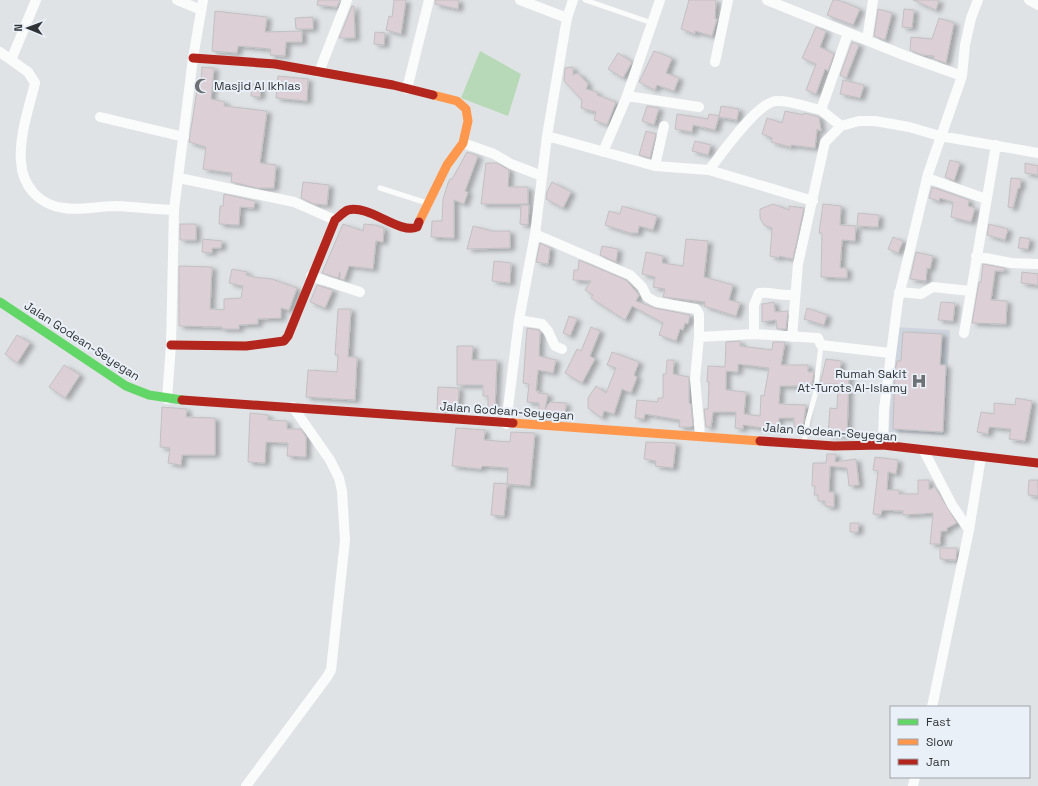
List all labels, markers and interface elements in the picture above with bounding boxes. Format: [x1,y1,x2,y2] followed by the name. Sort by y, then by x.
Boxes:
[8,8,48,48] north arrow
[11,24,25,32] text: N
[193,77,211,95] mosque icon: Masjid Al Ikhlas
[214,78,301,94] place label: Masjid Al Ikhlas
[21,298,143,384] street label: Jalan Godean-Seyegan
[798,366,907,396] place label: Rumah Sakit At-Turots Al-Islamy
[910,372,928,390] hospital icon: Rumah Sakit At-Turots Al-Islamy
[439,398,575,424] street label: Jalan Godean-Seyegan
[762,419,898,445] street label: Jalan Godean-Seyegan
[890,706,1030,778] legend
[926,714,951,730] text: Fast
[926,734,953,750] text: Slow
[926,754,950,770] text: Jam

